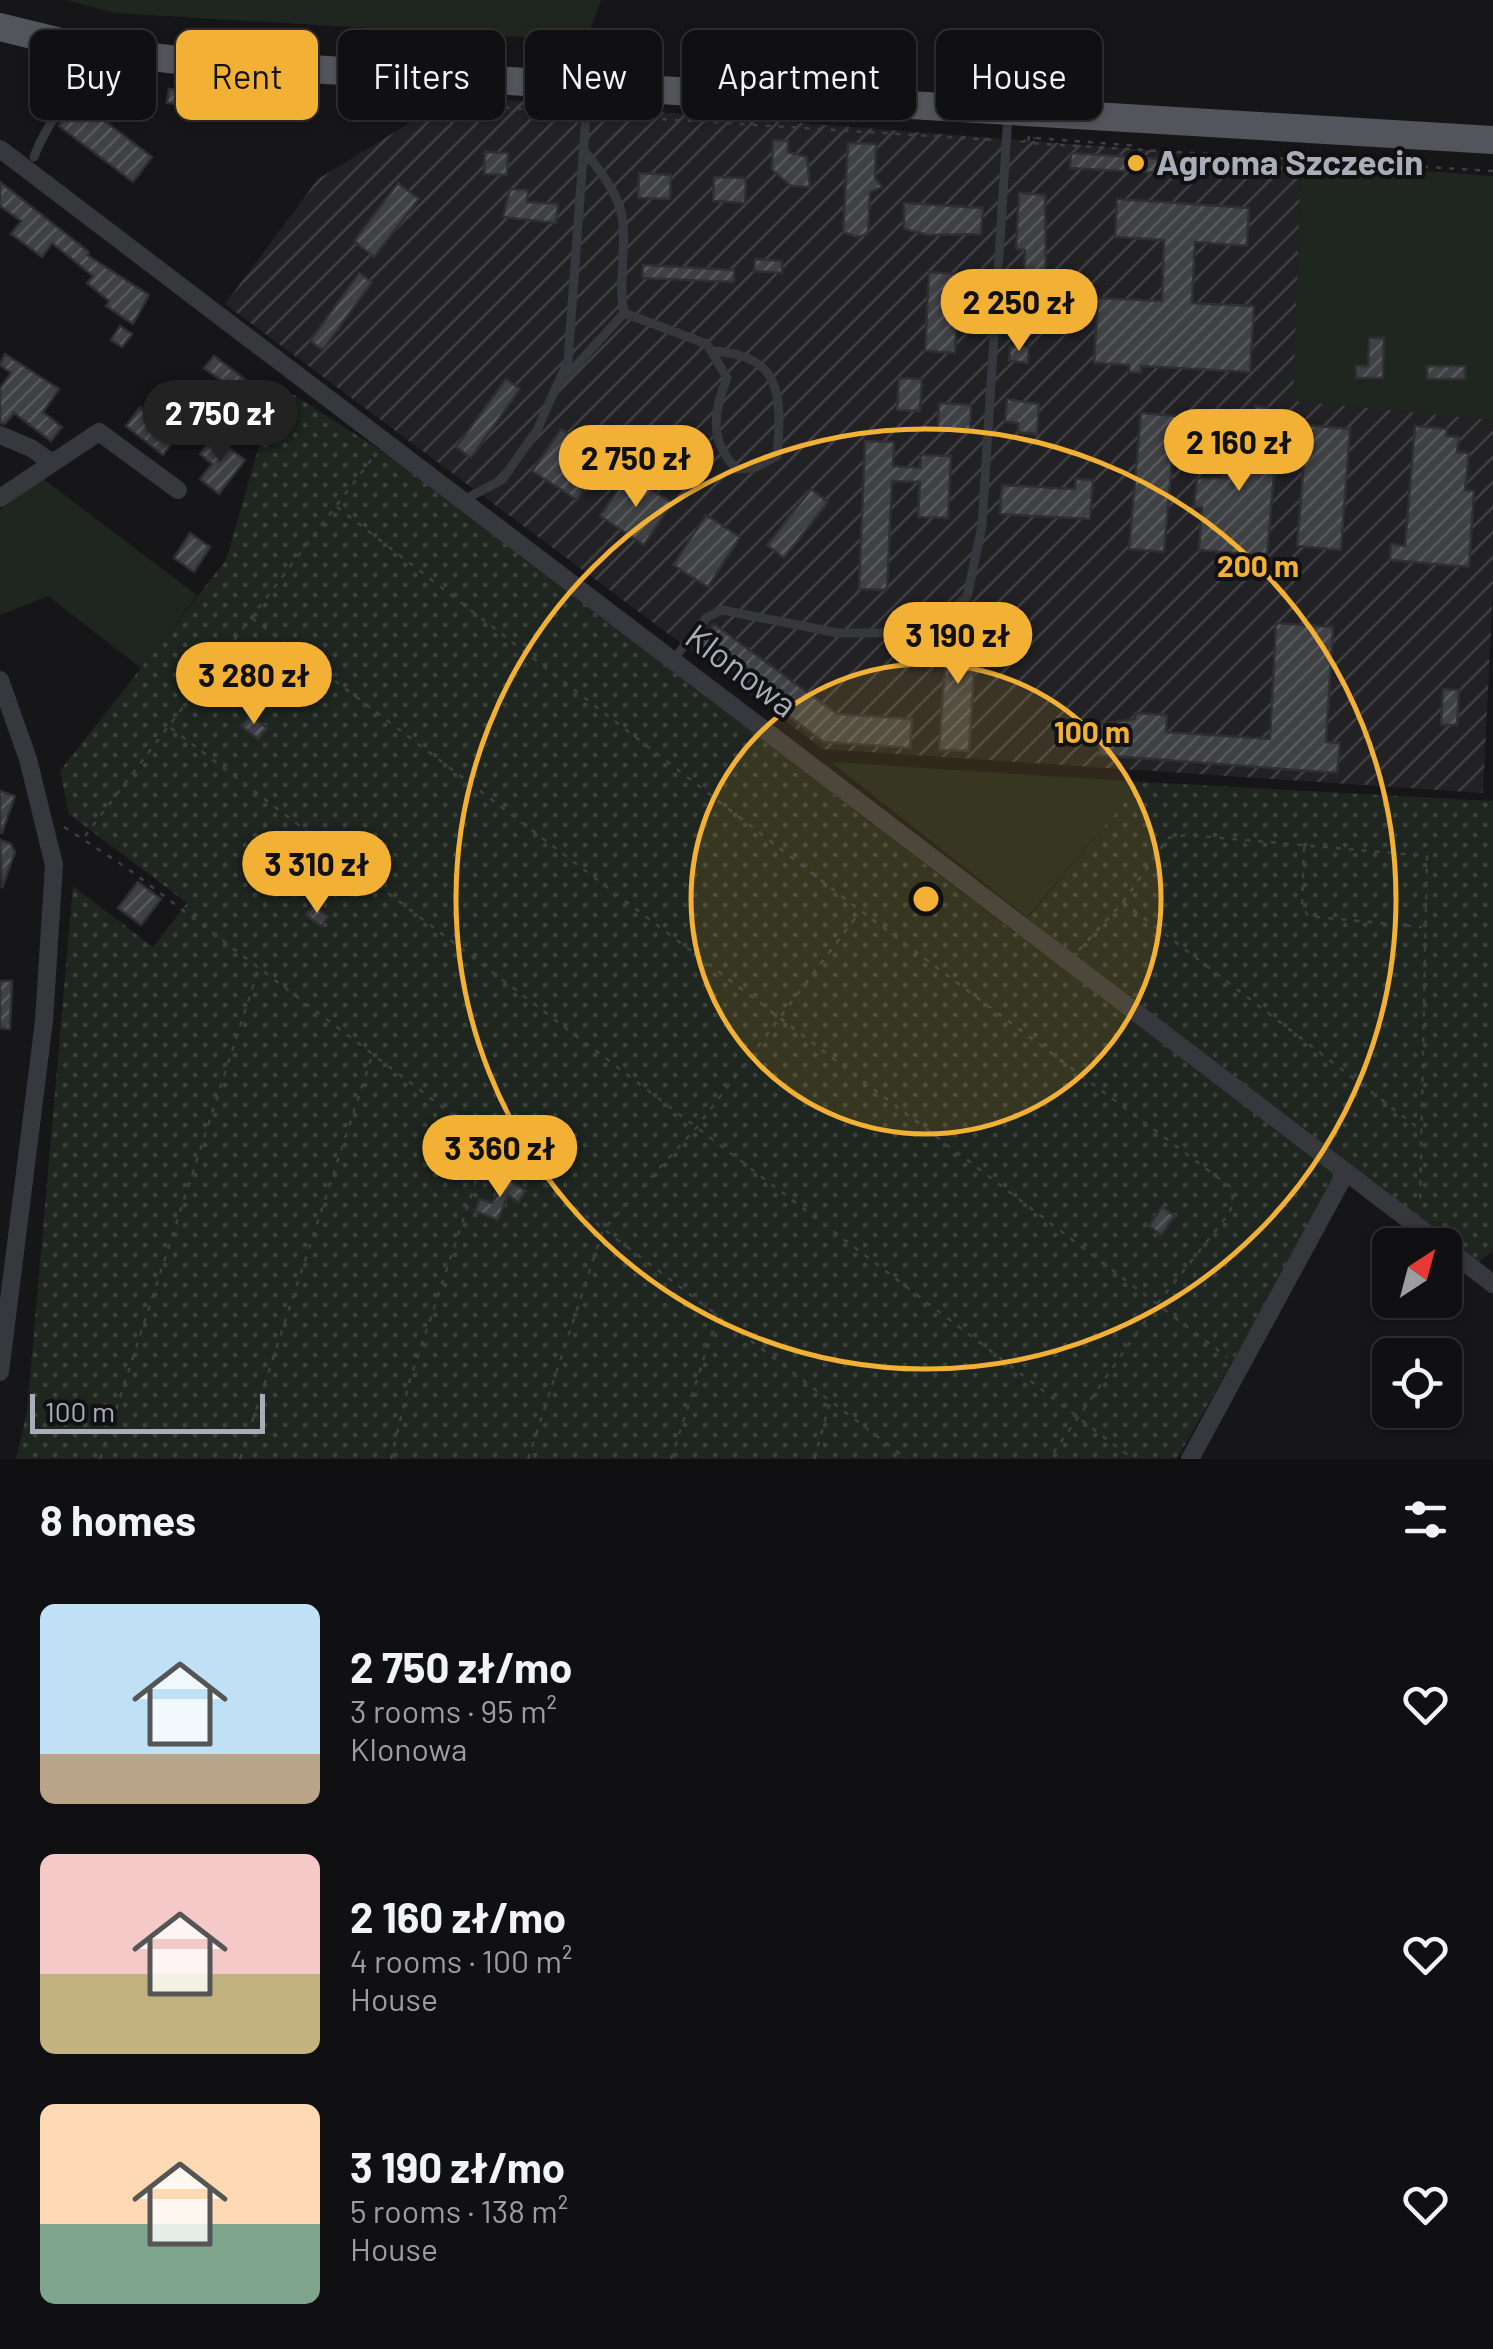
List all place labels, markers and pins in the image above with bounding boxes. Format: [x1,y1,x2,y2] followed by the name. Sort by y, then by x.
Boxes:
[1156,140,1423,182] place label: Agroma Szczecin
[1125,152,1147,174] marker: Agroma Szczecin
[916,269,1122,354] pin: 2 250 zł
[117,380,323,465] pin: 2 750 zł
[1136,409,1342,494] pin: 2 160 zł
[533,425,739,510] pin: 2 750 zł
[855,602,1061,687] pin: 3 190 zł
[151,642,357,727] pin: 3 280 zł
[214,831,420,916] pin: 3 310 zł
[908,881,944,917] centre of rings
[397,1115,603,1200] pin: 3 360 zł

